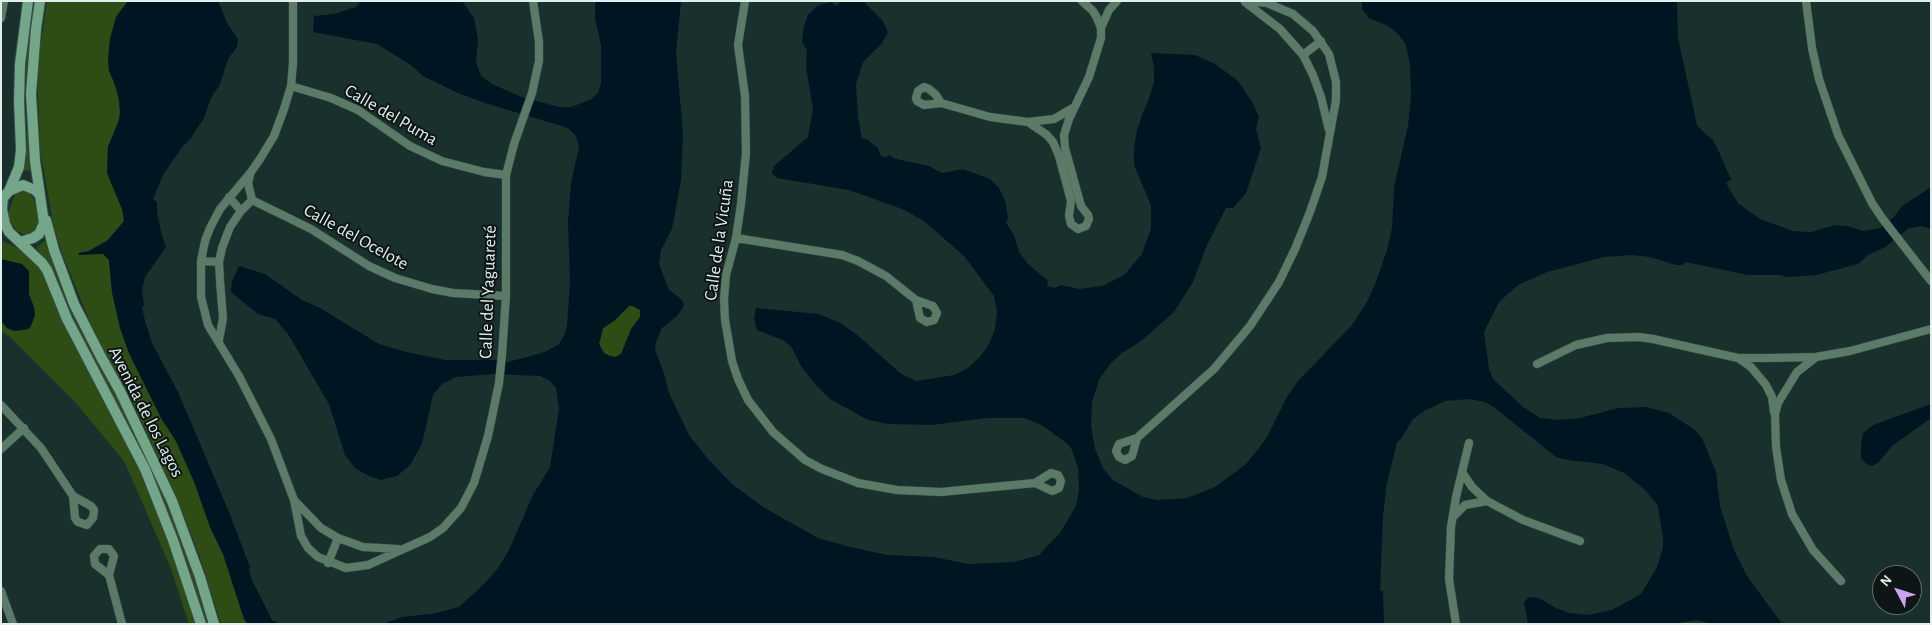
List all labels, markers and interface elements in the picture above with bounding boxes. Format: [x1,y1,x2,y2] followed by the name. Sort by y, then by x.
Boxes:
[341,80,441,150] street label: Calle del Puma
[700,178,738,302] street label: Calle de la Vicuña
[300,199,412,275] street label: Calle del Ocelote
[475,225,501,359] street label: Calle del Yaguareté
[104,343,188,481] street label: Avenida de los Lagos
[1872,565,1922,615] north arrow
[1878,573,1895,589] text: N

